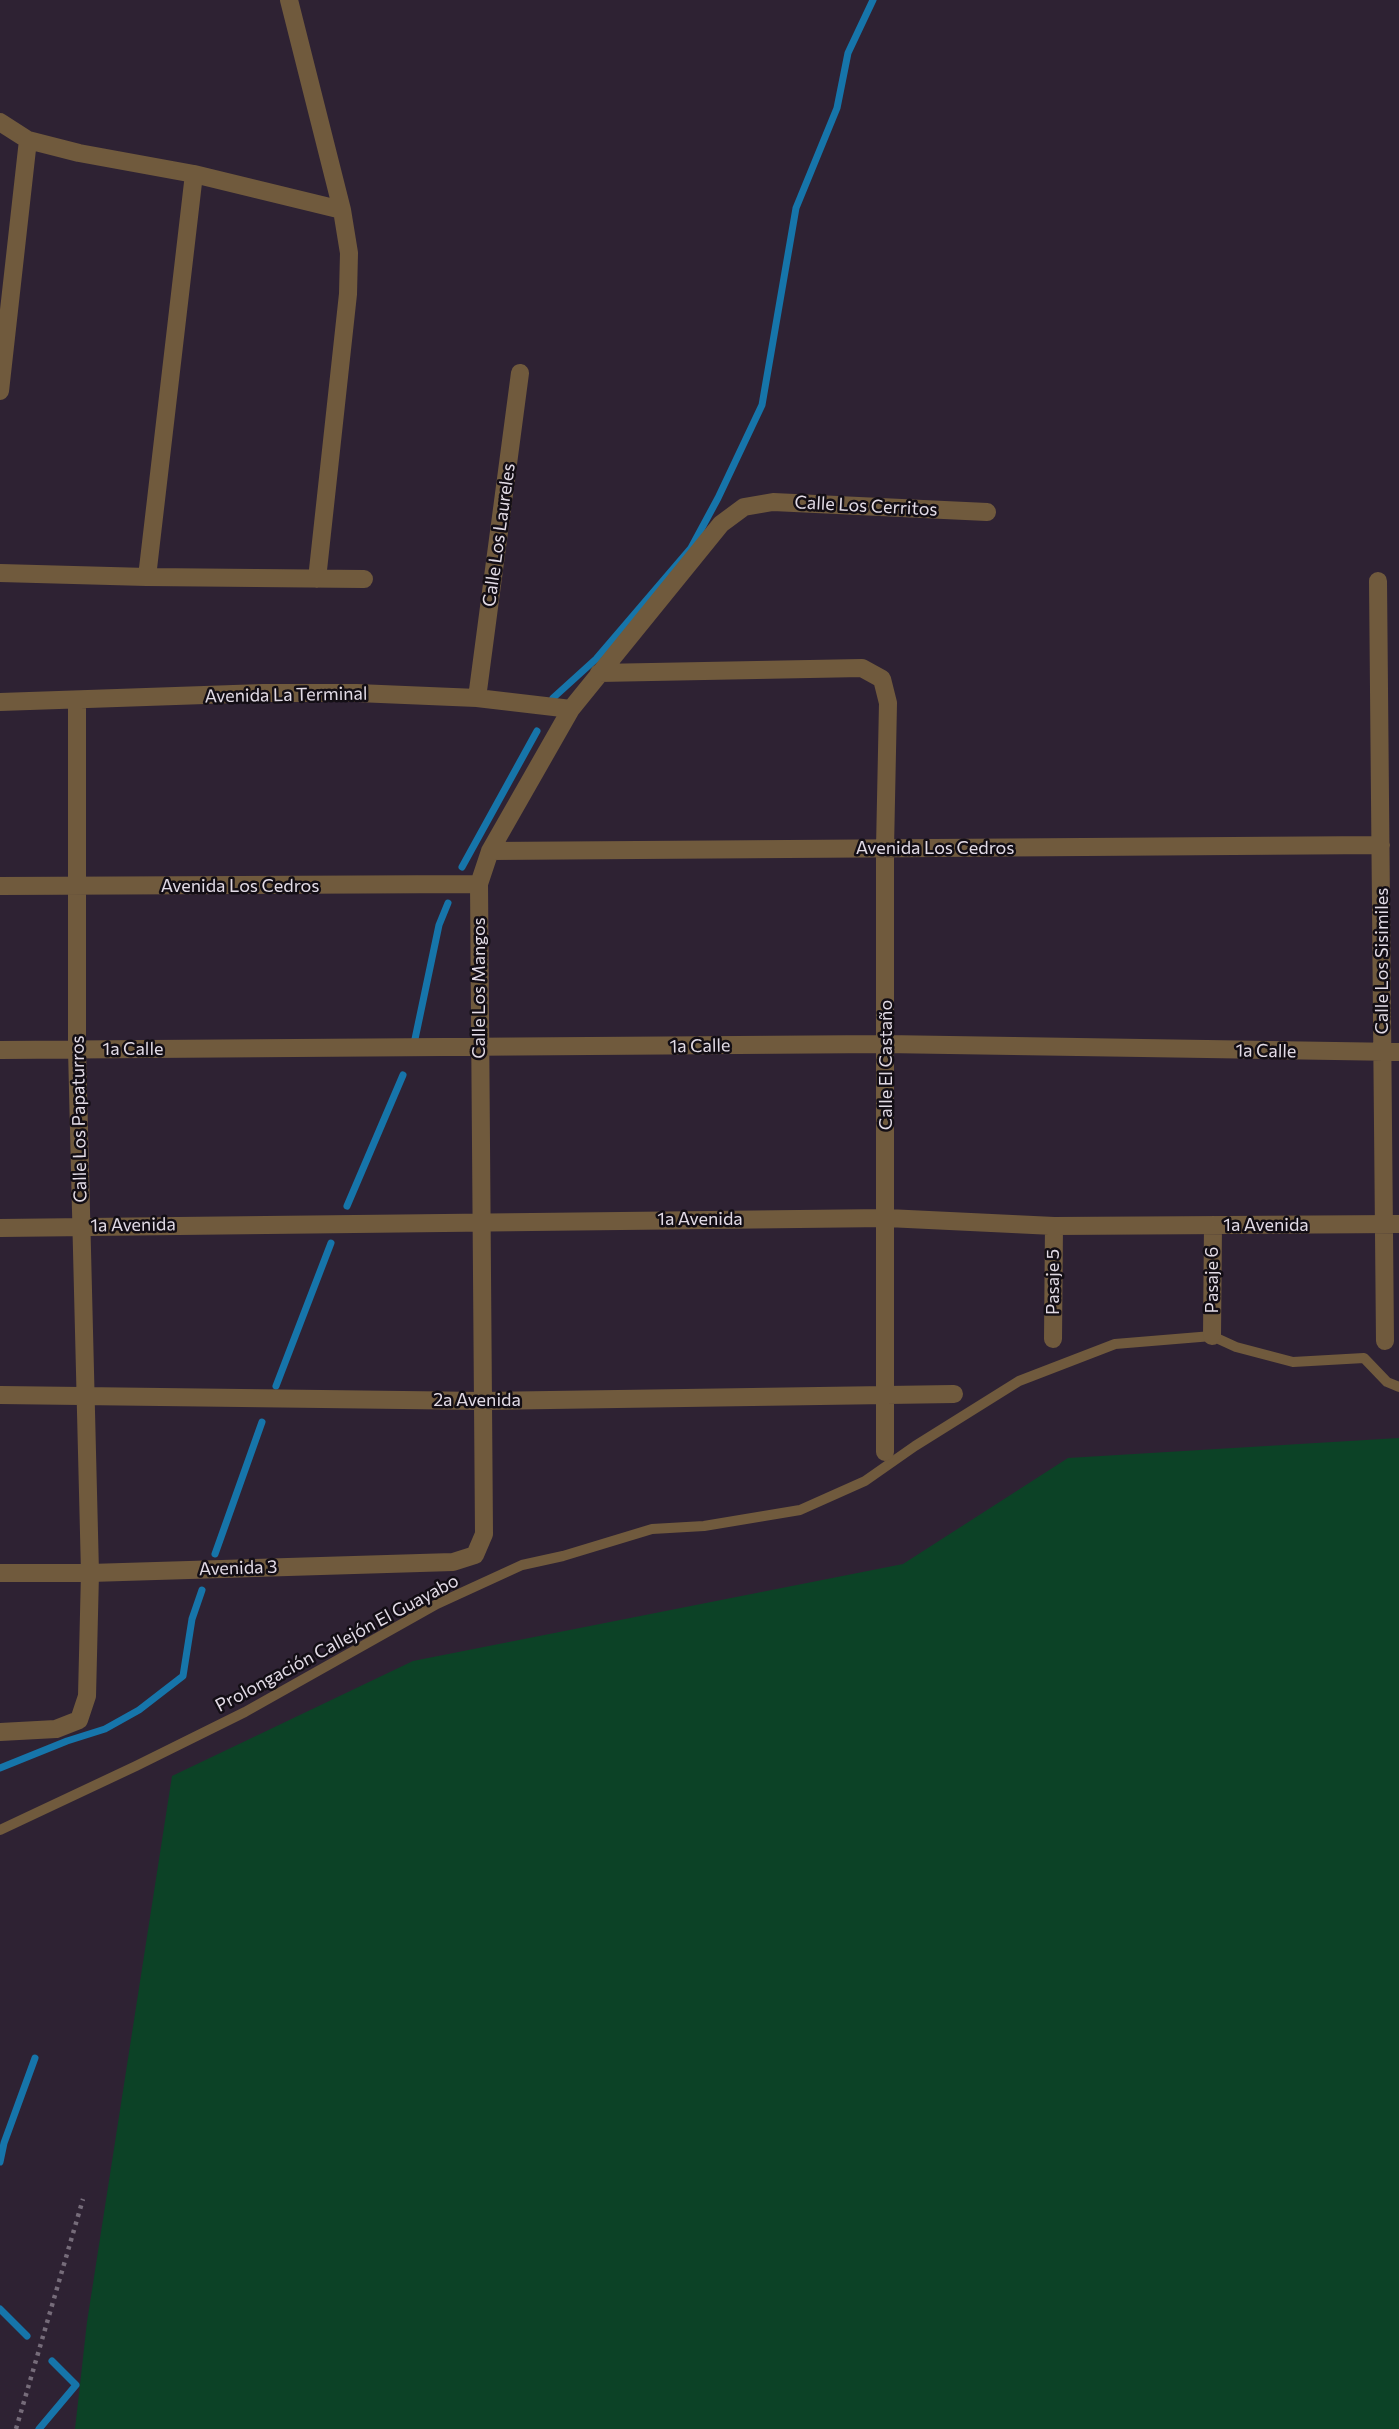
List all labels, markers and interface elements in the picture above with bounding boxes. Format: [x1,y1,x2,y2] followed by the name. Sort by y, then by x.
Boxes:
[478,462,520,608] street label: Calle Los Laureles
[794,491,938,521] street label: Calle Los Cerritos
[204,683,368,707] street label: Avenida La Terminal
[856,837,1014,859] street label: Avenida Los Cedros
[161,875,319,897] street label: Avenida Los Cedros
[1371,888,1393,1034] street label: Calle Los Sisimiles
[468,917,490,1059] street label: Calle Los Mangos
[875,1000,897,1130] street label: Calle El Castaño
[67,1035,91,1203] street label: Calle Los Papaturros
[669,1035,731,1057] street label: 1a Calle
[103,1038,163,1060] street label: 1a Calle
[1235,1040,1297,1062] street label: 1a Calle
[657,1208,743,1230] street label: 1a Avenida
[90,1213,176,1237] street label: 1a Avenida
[1223,1214,1309,1236] street label: 1a Avenida
[1201,1247,1223,1313] street label: Pasaje 6
[1042,1249,1064,1315] street label: Pasaje 5
[433,1389,521,1411] street label: 2a Avenida
[198,1556,278,1580] street label: Avenida 3
[212,1570,462,1716] street label: Prolongación Callejón El Guayabo

